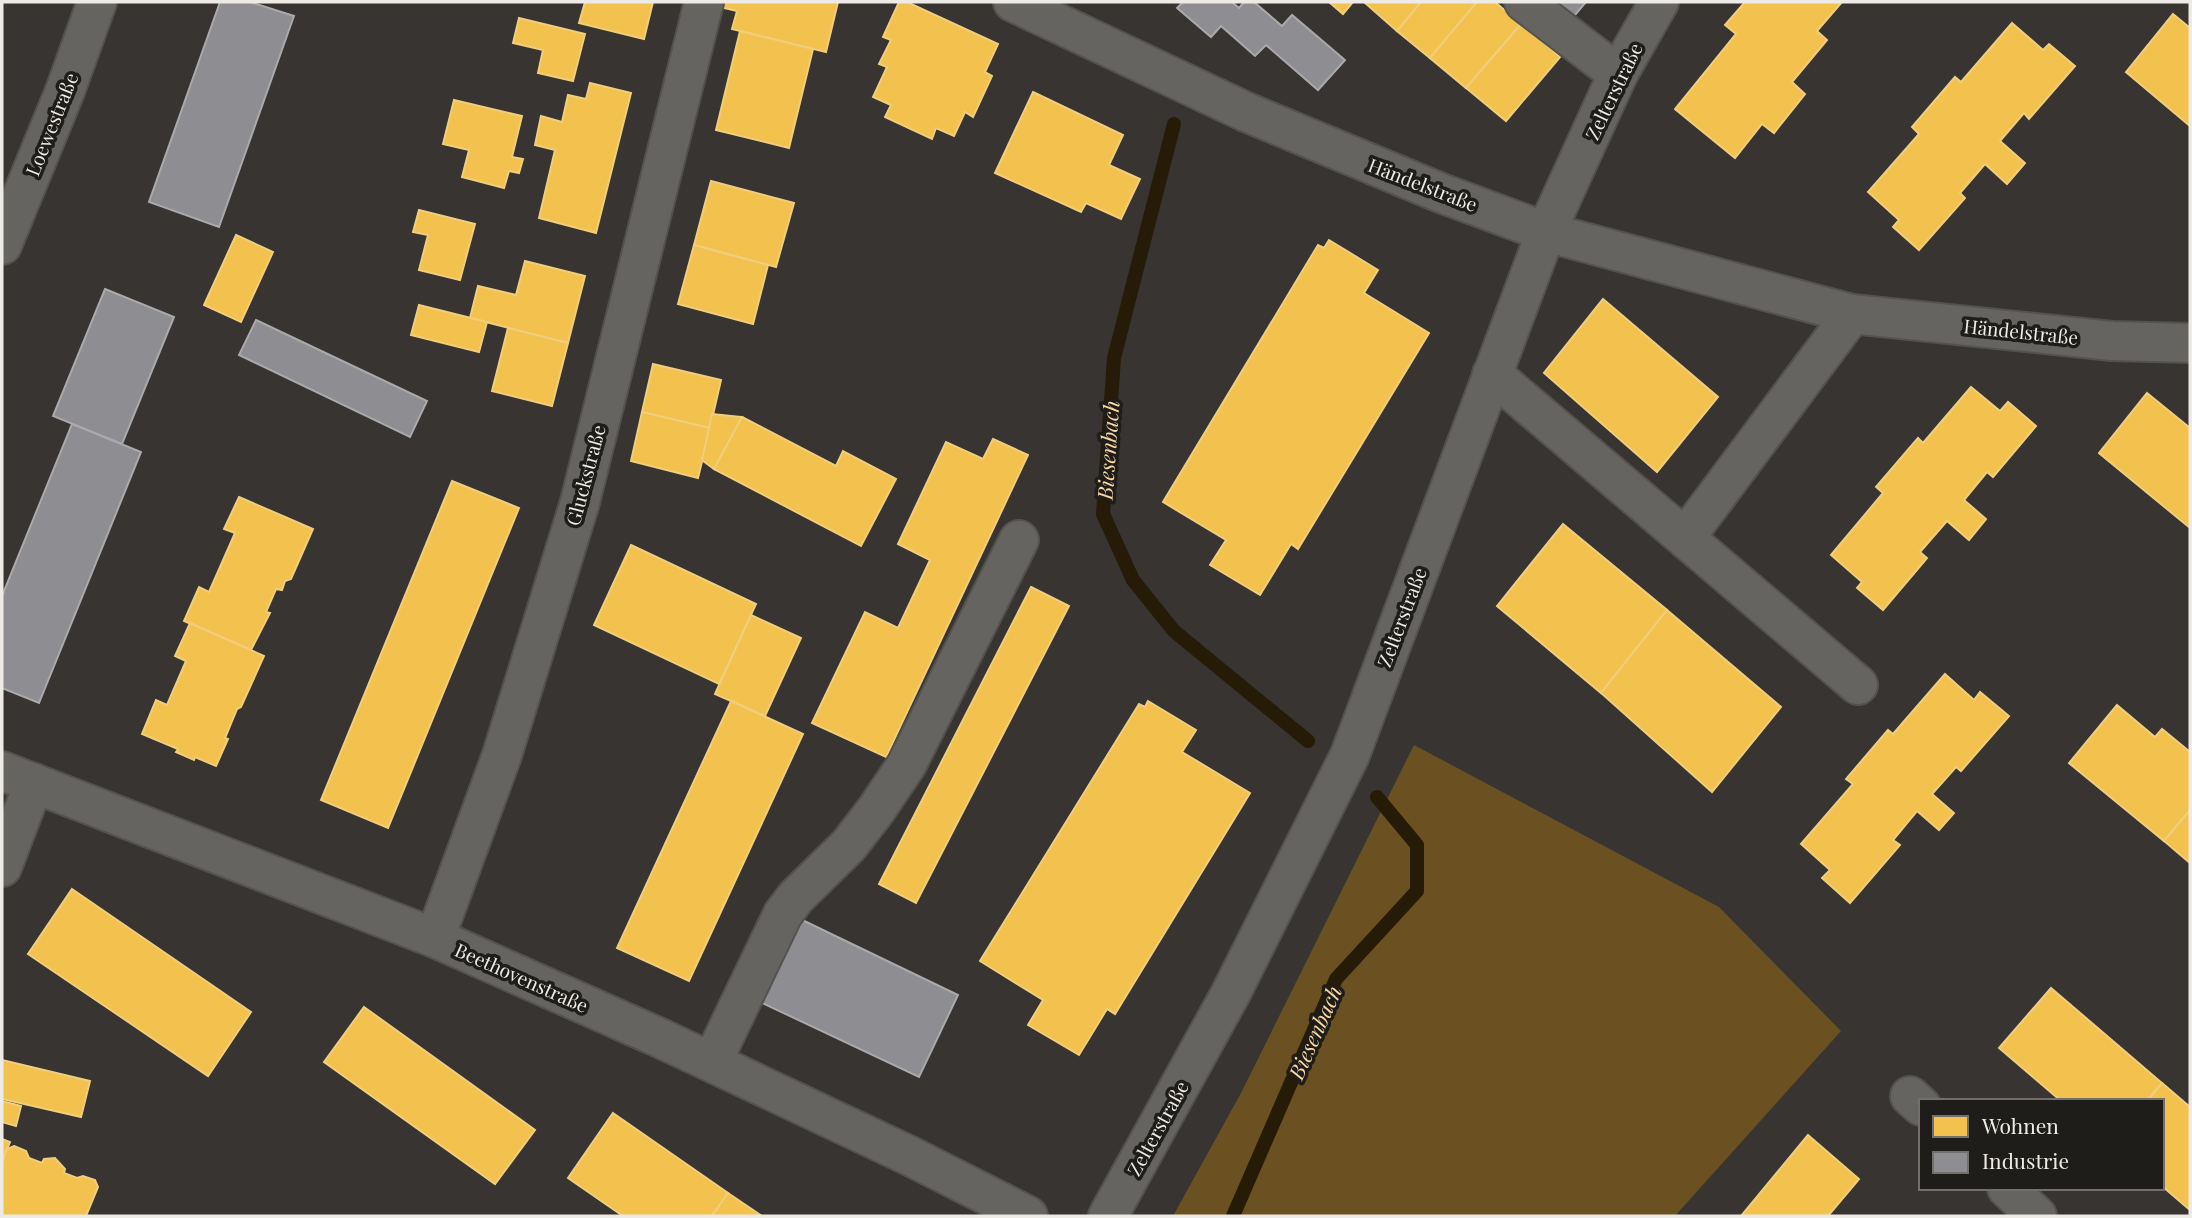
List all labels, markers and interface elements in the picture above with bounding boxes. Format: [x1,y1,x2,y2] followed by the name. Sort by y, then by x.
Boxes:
[1578,38,1648,144] street label: Zelterstraße
[19,69,83,179] street label: Loewestraße
[1365,151,1481,217] street label: Händelstraße
[1962,312,2080,350] street label: Händelstraße
[1089,399,1124,502] water label: Biesenbach
[559,422,611,528] street label: Gluckstraße
[1370,563,1432,671] street label: Zelterstraße
[451,936,593,1018] street label: Beethovenstraße
[1281,981,1347,1084] water label: Biesenbach
[1120,1076,1194,1180] street label: Zelterstraße
[1919,1099,2164,1190] legend
[1981,1111,2059,1139] text: Wohnen
[1982,1146,2069,1174] text: Industrie

